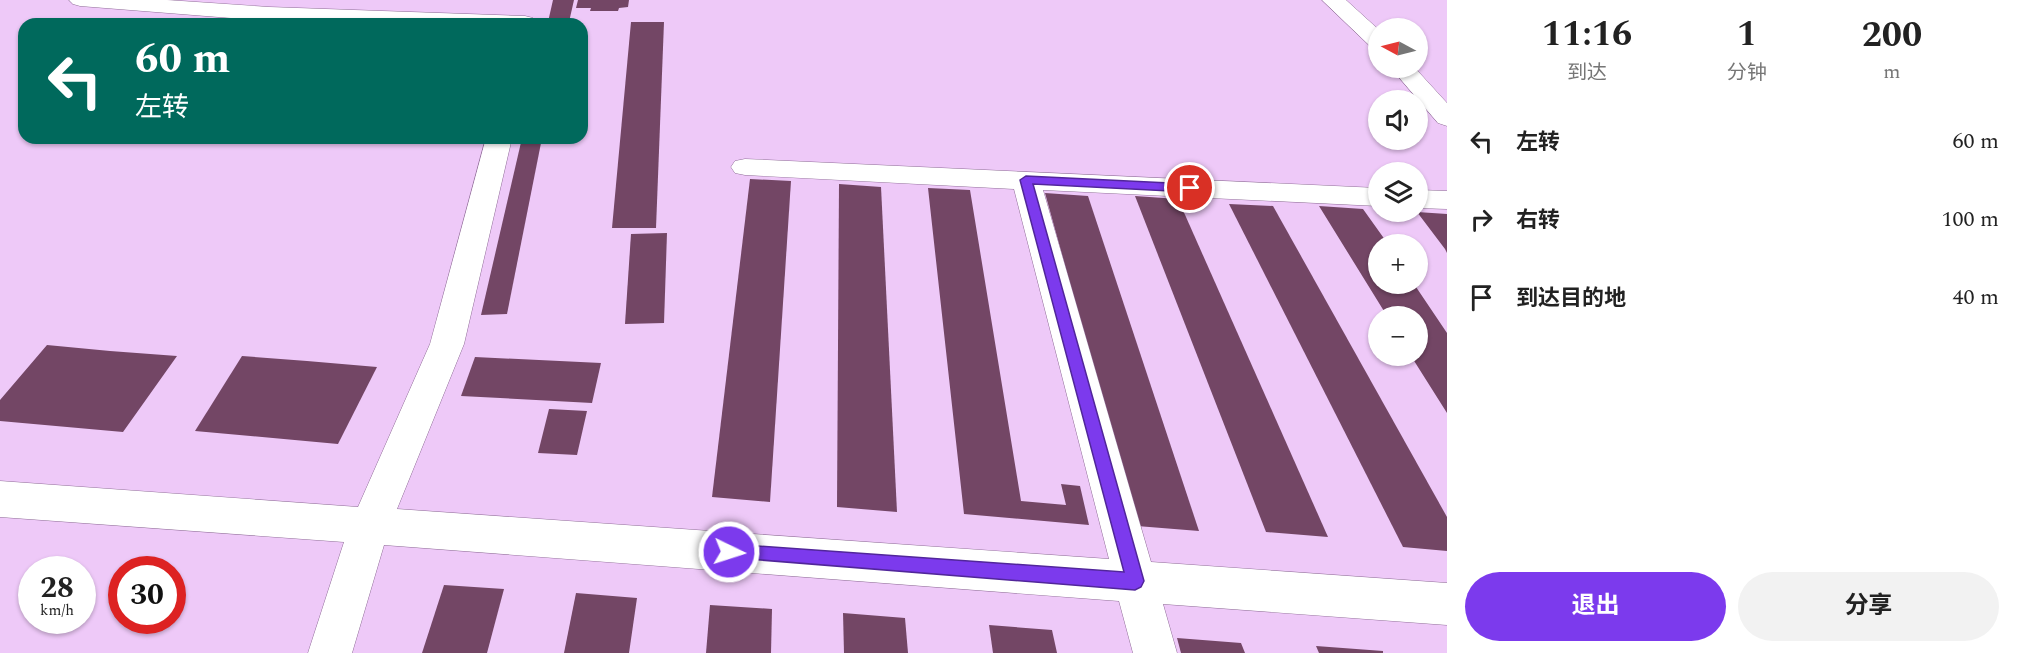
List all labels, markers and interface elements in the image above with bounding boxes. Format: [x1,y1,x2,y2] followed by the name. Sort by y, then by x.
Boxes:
[1542,7,1632,62] text: 11:16
[1737,7,1757,62] text: 1
[1862,8,1922,63] text: 200
[1368,18,1428,78] north arrow
[1368,18,1428,366] map controls
[135,28,230,91] text: 60 m
[36,42,114,120] icon: left
[1883,57,1901,87] text: m
[1567,58,1607,88] text: 到达
[1727,58,1767,88] text: 分钟
[135,87,189,129] text: 左转
[1368,90,1428,150] button: sound
[1465,125,1498,158] icon: left
[1953,125,1999,158] text: 60 m
[1516,126,1560,159] text: 左转
[1164,162,1215,213] pin
[1368,162,1428,222] button: layers
[1173,171,1206,204] icon: arrive
[1465,203,1498,236] icon: right
[1942,203,1999,236] text: 100 m
[1516,204,1560,237] text: 右转
[1368,234,1428,294] button: +
[1465,281,1498,314] icon: arrive
[1953,281,1999,314] text: 40 m
[1516,282,1626,315] text: 到达目的地
[1368,306,1428,366] button: −
[697,520,761,584] position arrow
[108,556,186,634] speed limit sign: 30
[40,565,74,611] text: 28
[1465,572,1726,641] button: 退出
[1738,572,1999,641] button: 分享
[40,599,74,622] text: km/h

